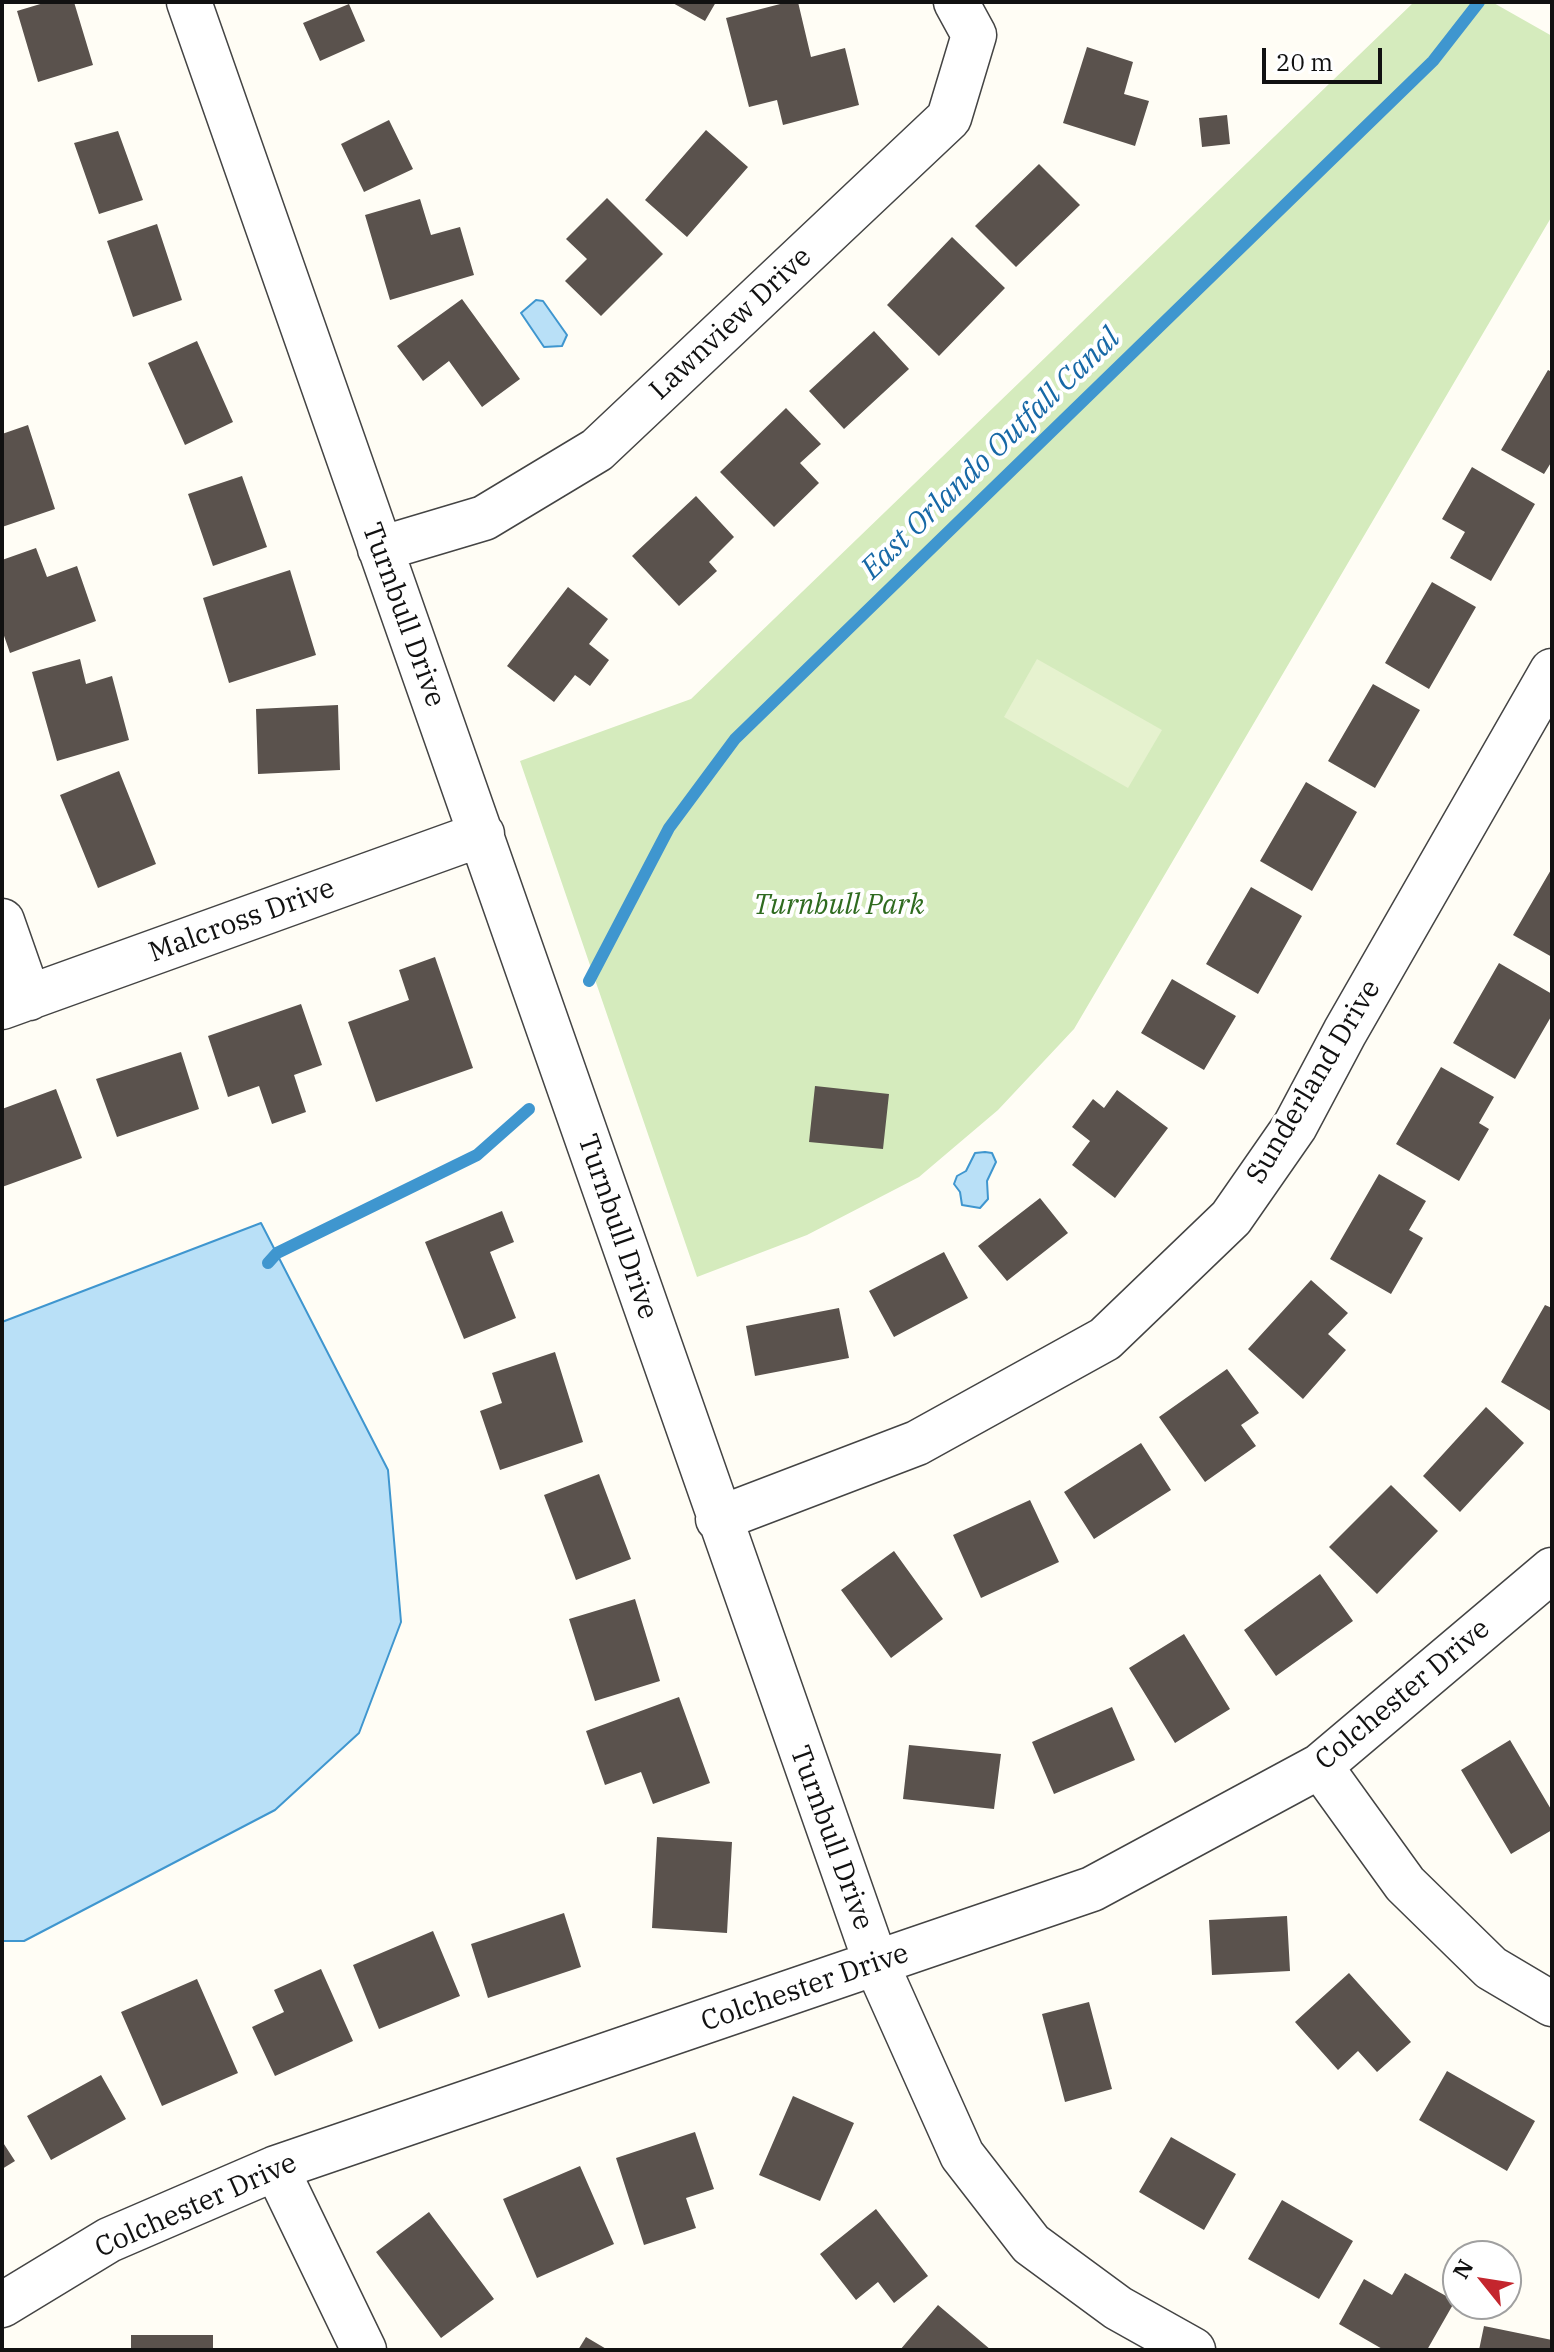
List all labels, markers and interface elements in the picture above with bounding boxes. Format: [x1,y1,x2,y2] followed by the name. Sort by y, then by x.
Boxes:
[1266,32,1386,82] scale bar
[1276,46,1333,78] text: 20 m
[643,241,819,407] street label: Lawnview Drive
[854,321,1128,587] water label: East Orlando Outfall Canal
[354,518,452,712] street label: Turnbull Drive
[145,872,339,970] street label: Malcross Drive
[754,889,924,923] park label: Turnbull Park
[1240,974,1388,1190] street label: Sunderland Drive
[570,1130,664,1324] street label: Turnbull Drive
[1309,1612,1497,1778] street label: Colchester Drive
[782,1741,880,1935] street label: Turnbull Drive
[697,1937,913,2039] street label: Colchester Drive
[90,2147,302,2265] street label: Colchester Drive
[1442,2240,1522,2320] north arrow
[1446,2254,1479,2284] text: N

